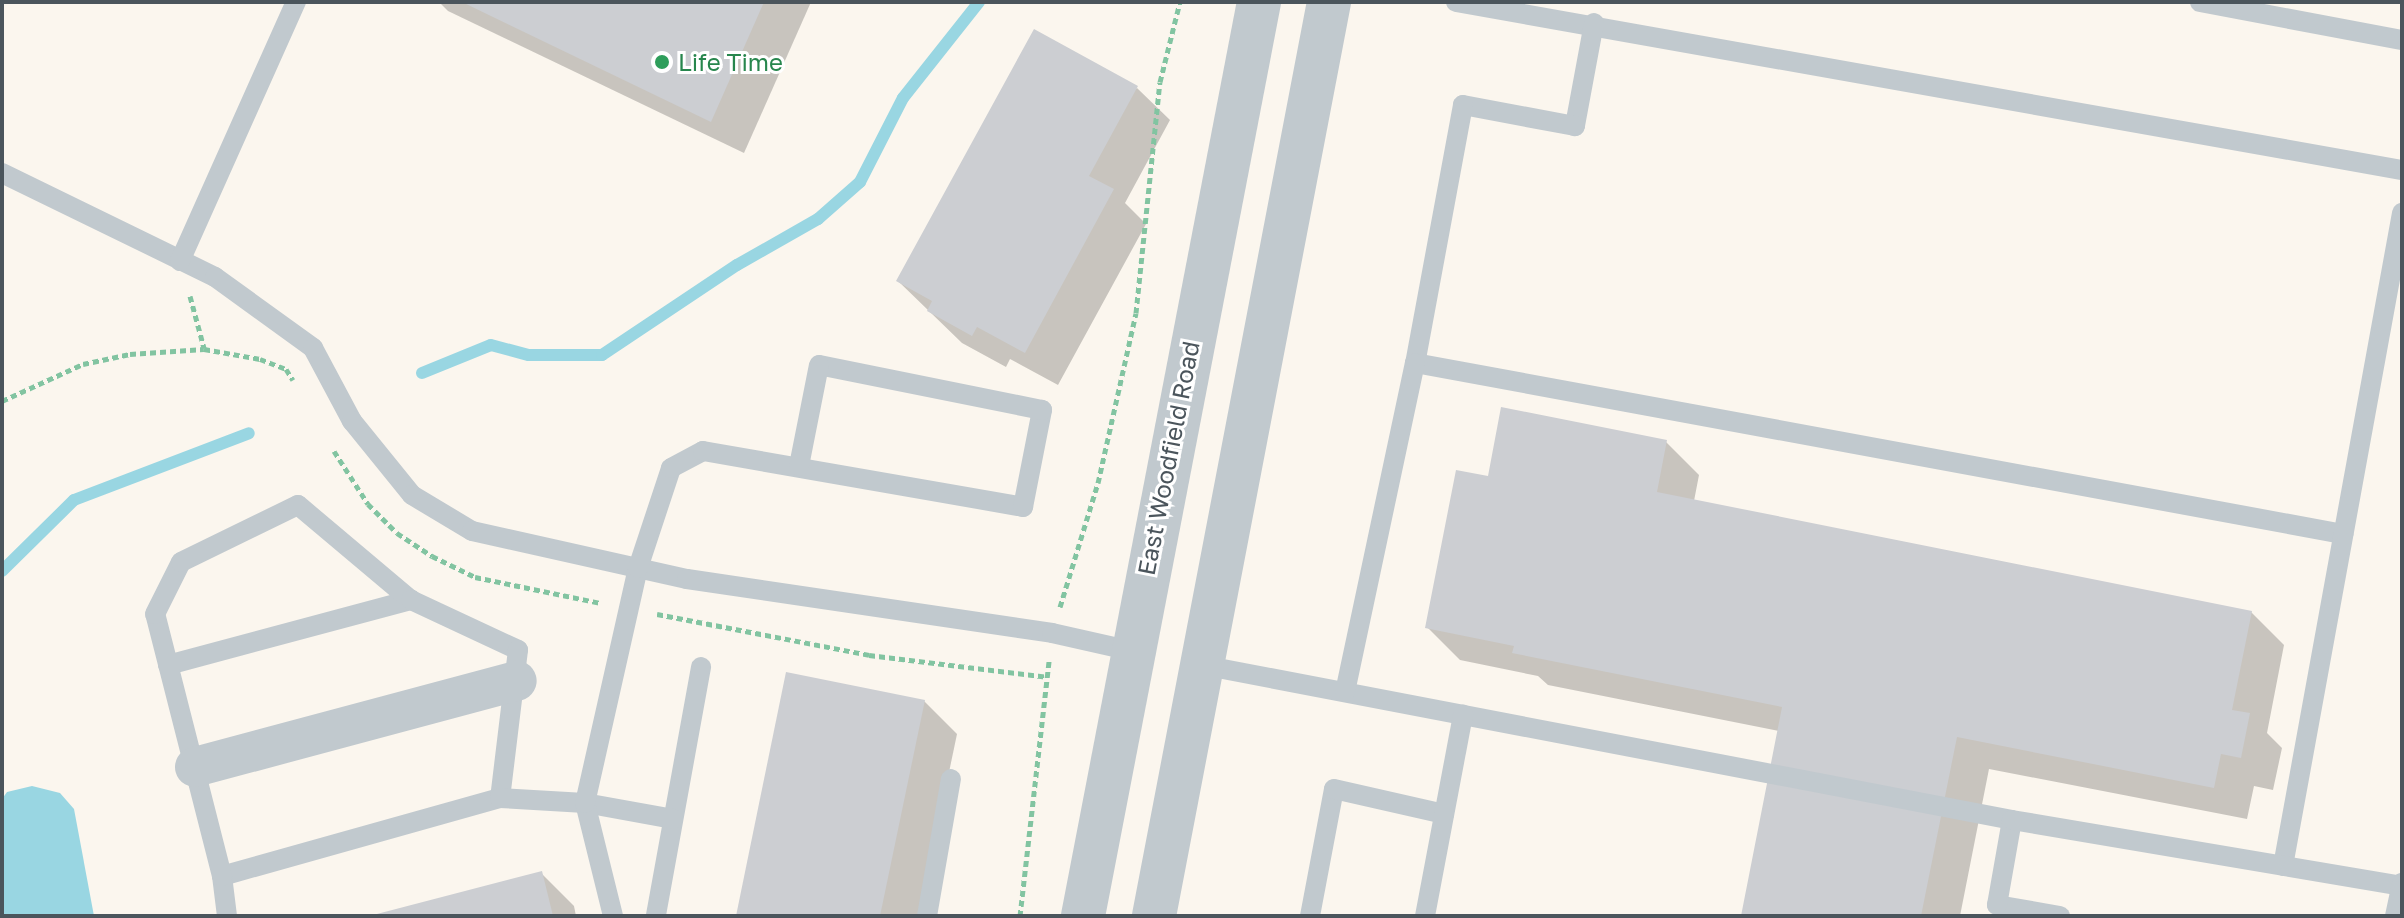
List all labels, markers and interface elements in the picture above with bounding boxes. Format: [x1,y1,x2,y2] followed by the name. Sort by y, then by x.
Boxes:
[678,48,783,76] place label: Life Time
[653,53,671,71] marker: Life Time
[1131,338,1205,578] street label: East Woodfield Road

